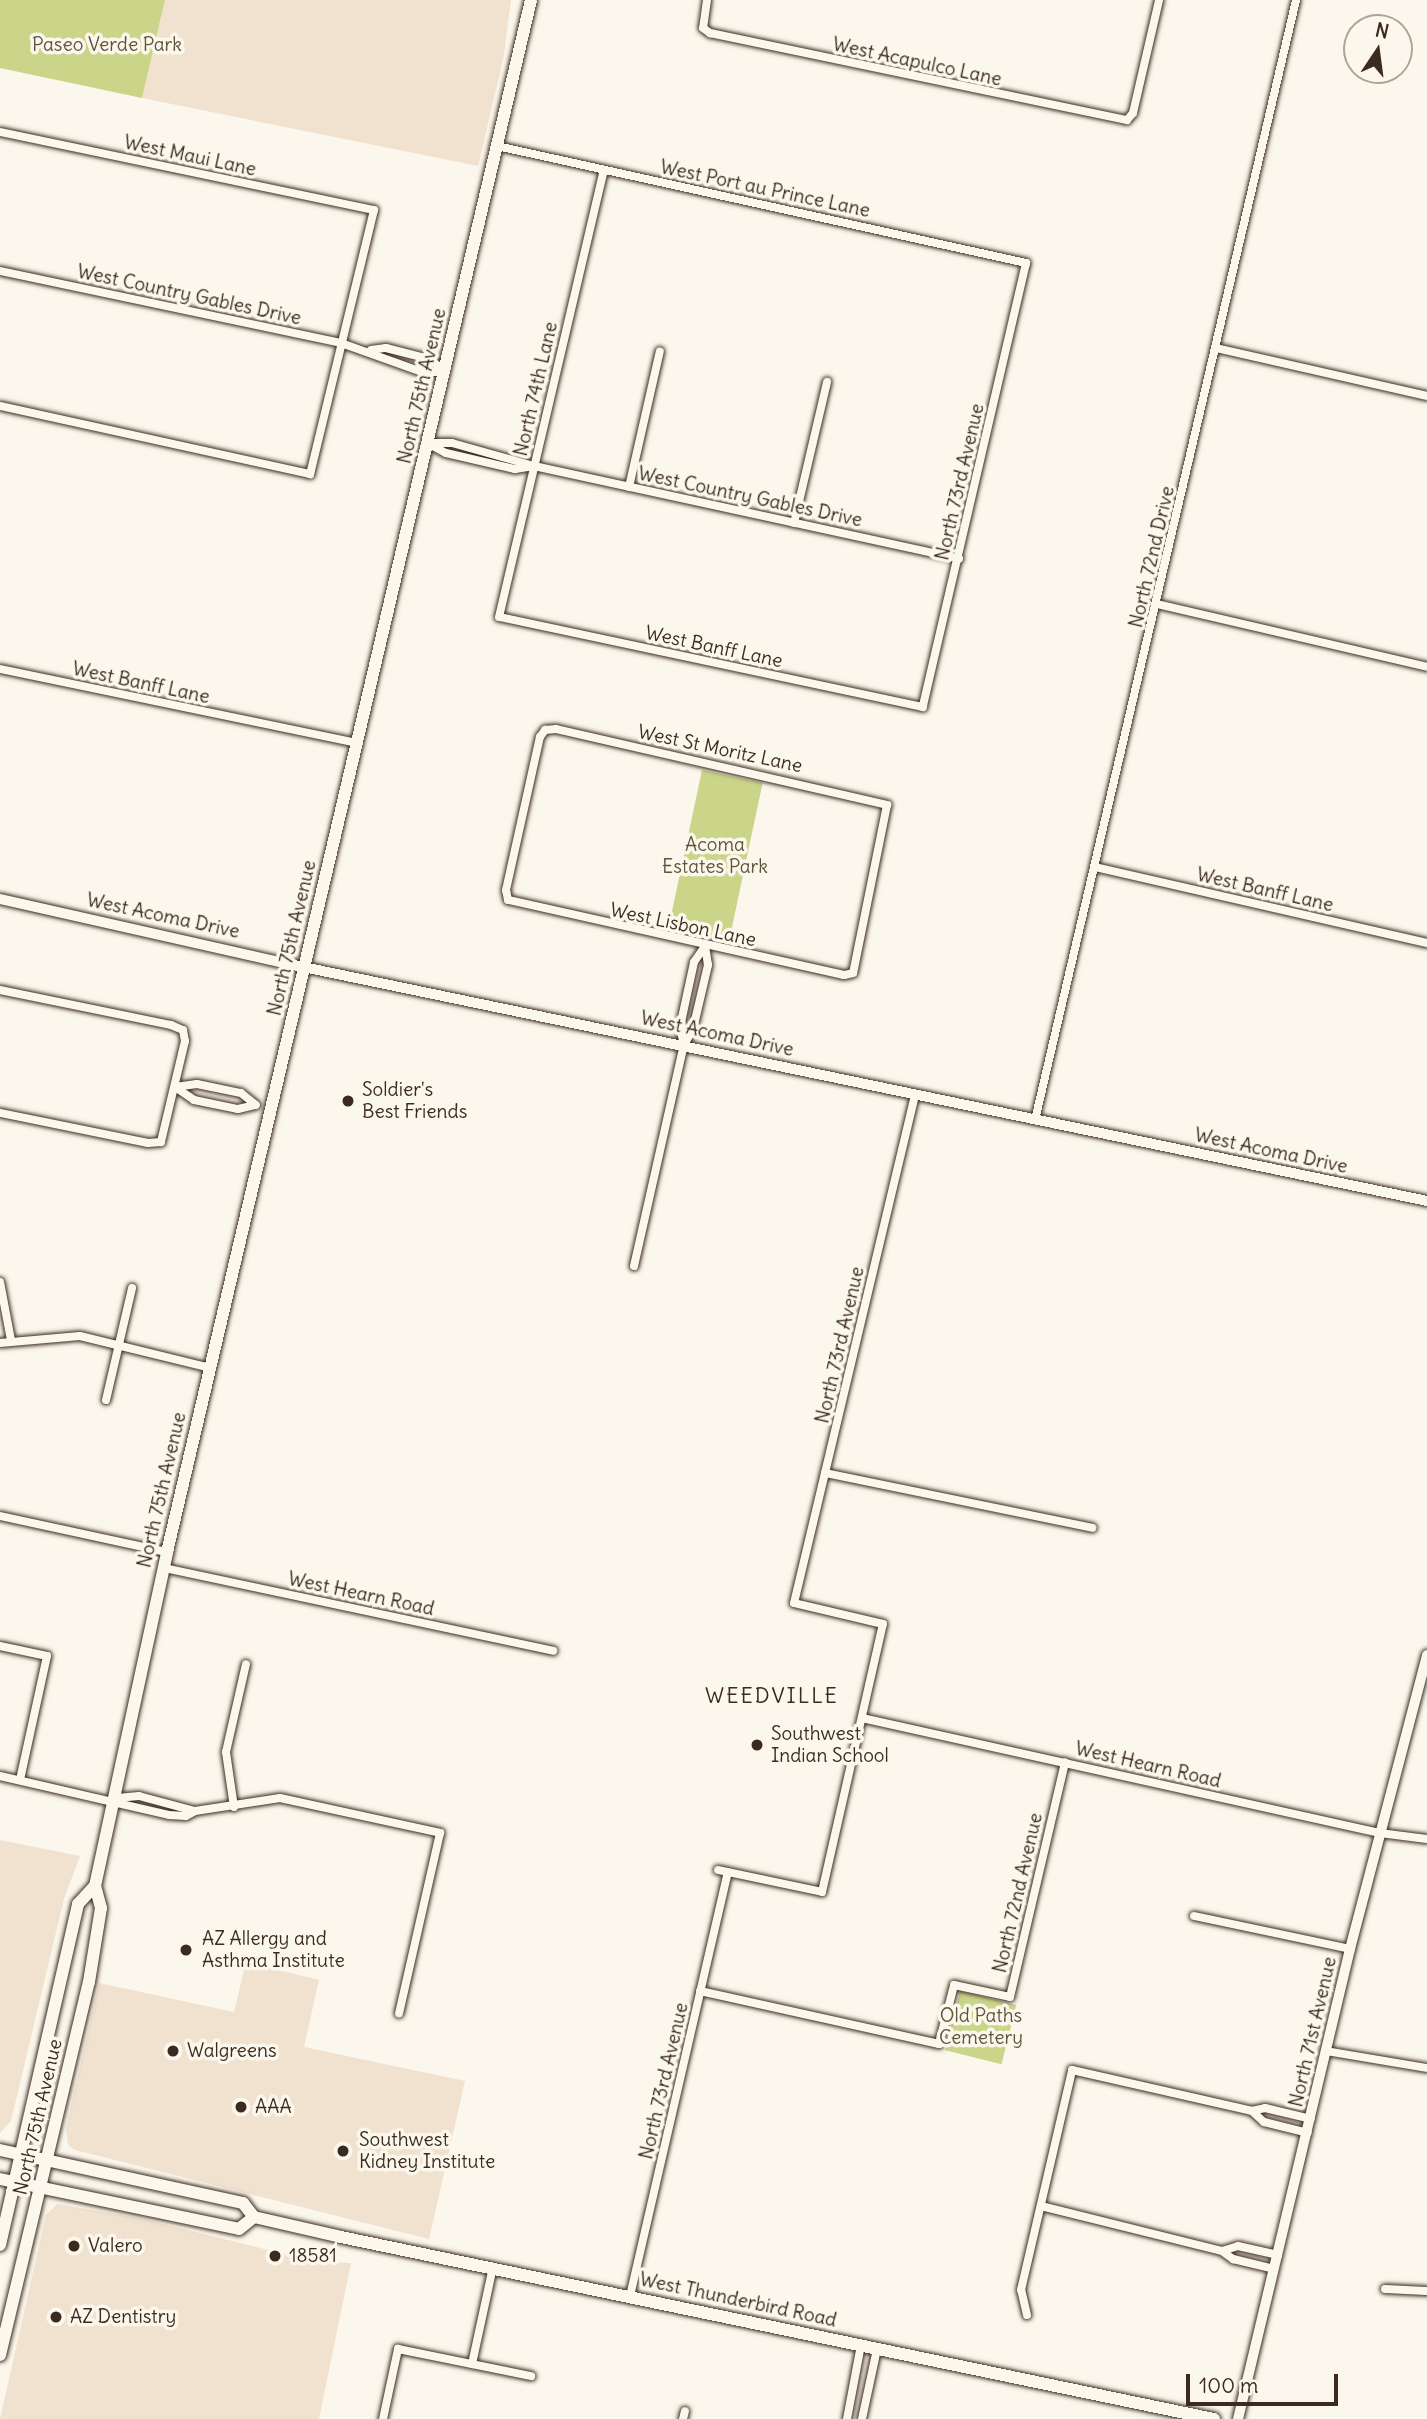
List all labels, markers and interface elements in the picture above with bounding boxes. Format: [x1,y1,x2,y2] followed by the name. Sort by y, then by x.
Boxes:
[1343,14,1413,84] north arrow
[1373,17,1391,44] text: N
[830,33,1004,91] street label: West Acapulco Lane
[32,34,182,56] park label: Paseo Verde Park
[122,131,258,181] street label: West Maui Lane
[658,156,872,222] street label: West Port au Prince Lane
[75,260,303,330] street label: West Country Gables Drive
[393,306,451,466] street label: North 75th Avenue
[509,320,563,458] street label: North 74th Lane
[931,401,989,563] street label: North 73rd Avenue
[636,462,864,532] street label: West Country Gables Drive
[1125,484,1179,630] street label: North 72nd Drive
[643,621,785,673] street label: West Banff Lane
[70,657,212,709] street label: West Banff Lane
[636,720,804,778] street label: West St Moritz Lane
[662,834,768,878] park label: Acoma Estates Park
[263,858,321,1018] street label: North 75th Avenue
[1194,863,1336,917] street label: West Banff Lane
[84,889,242,943] street label: West Acoma Drive
[608,898,758,952] street label: West Lisbon Lane
[638,1007,796,1061] street label: West Acoma Drive
[362,1079,467,1123] place label: Soldier's Best Friends
[340,1093,356,1109] marker: Soldier's Best Friends
[1192,1124,1350,1178] street label: West Acoma Drive
[811,1264,869,1426] street label: North 73rd Avenue
[133,1410,191,1570] street label: North 75th Avenue
[286,1567,436,1621] street label: West Hearn Road
[706,1683,838,1709] district label: WEEDVILLE
[771,1723,889,1767] place label: Southwest Indian School
[749,1737,765,1753] marker: Southwest Indian School
[1073,1737,1223,1793] street label: West Hearn Road
[989,1811,1047,1975] street label: North 72nd Avenue
[202,1928,345,1972] place label: AZ Allergy and Asthma Institute
[176,1940,196,1960] marker: AZ Allergy and Asthma Institute
[1285,1955,1341,2109] street label: North 71st Avenue
[635,2000,693,2162] street label: North 73rd Avenue
[939,2005,1023,2049] park label: Old Paths Cemetery
[9,2037,67,2197] street label: North 75th Avenue
[187,2040,277,2062] place label: Walgreens
[165,2043,181,2059] marker: Walgreens
[255,2096,292,2118] place label: AAA
[233,2099,249,2115] marker: AAA
[359,2129,495,2173] place label: Southwest Kidney Institute
[333,2141,353,2161] marker: Southwest Kidney Institute
[88,2235,143,2257] place label: Valero
[66,2238,82,2254] marker: Valero
[289,2245,337,2267] place label: 18581
[267,2248,283,2264] marker: 18581
[637,2268,839,2332] street label: West Thunderbird Road
[70,2306,176,2328] place label: AZ Dentistry
[48,2309,64,2325] marker: AZ Dentistry
[1189,2360,1341,2404] scale bar
[1199,2372,1258,2399] text: 100 m

